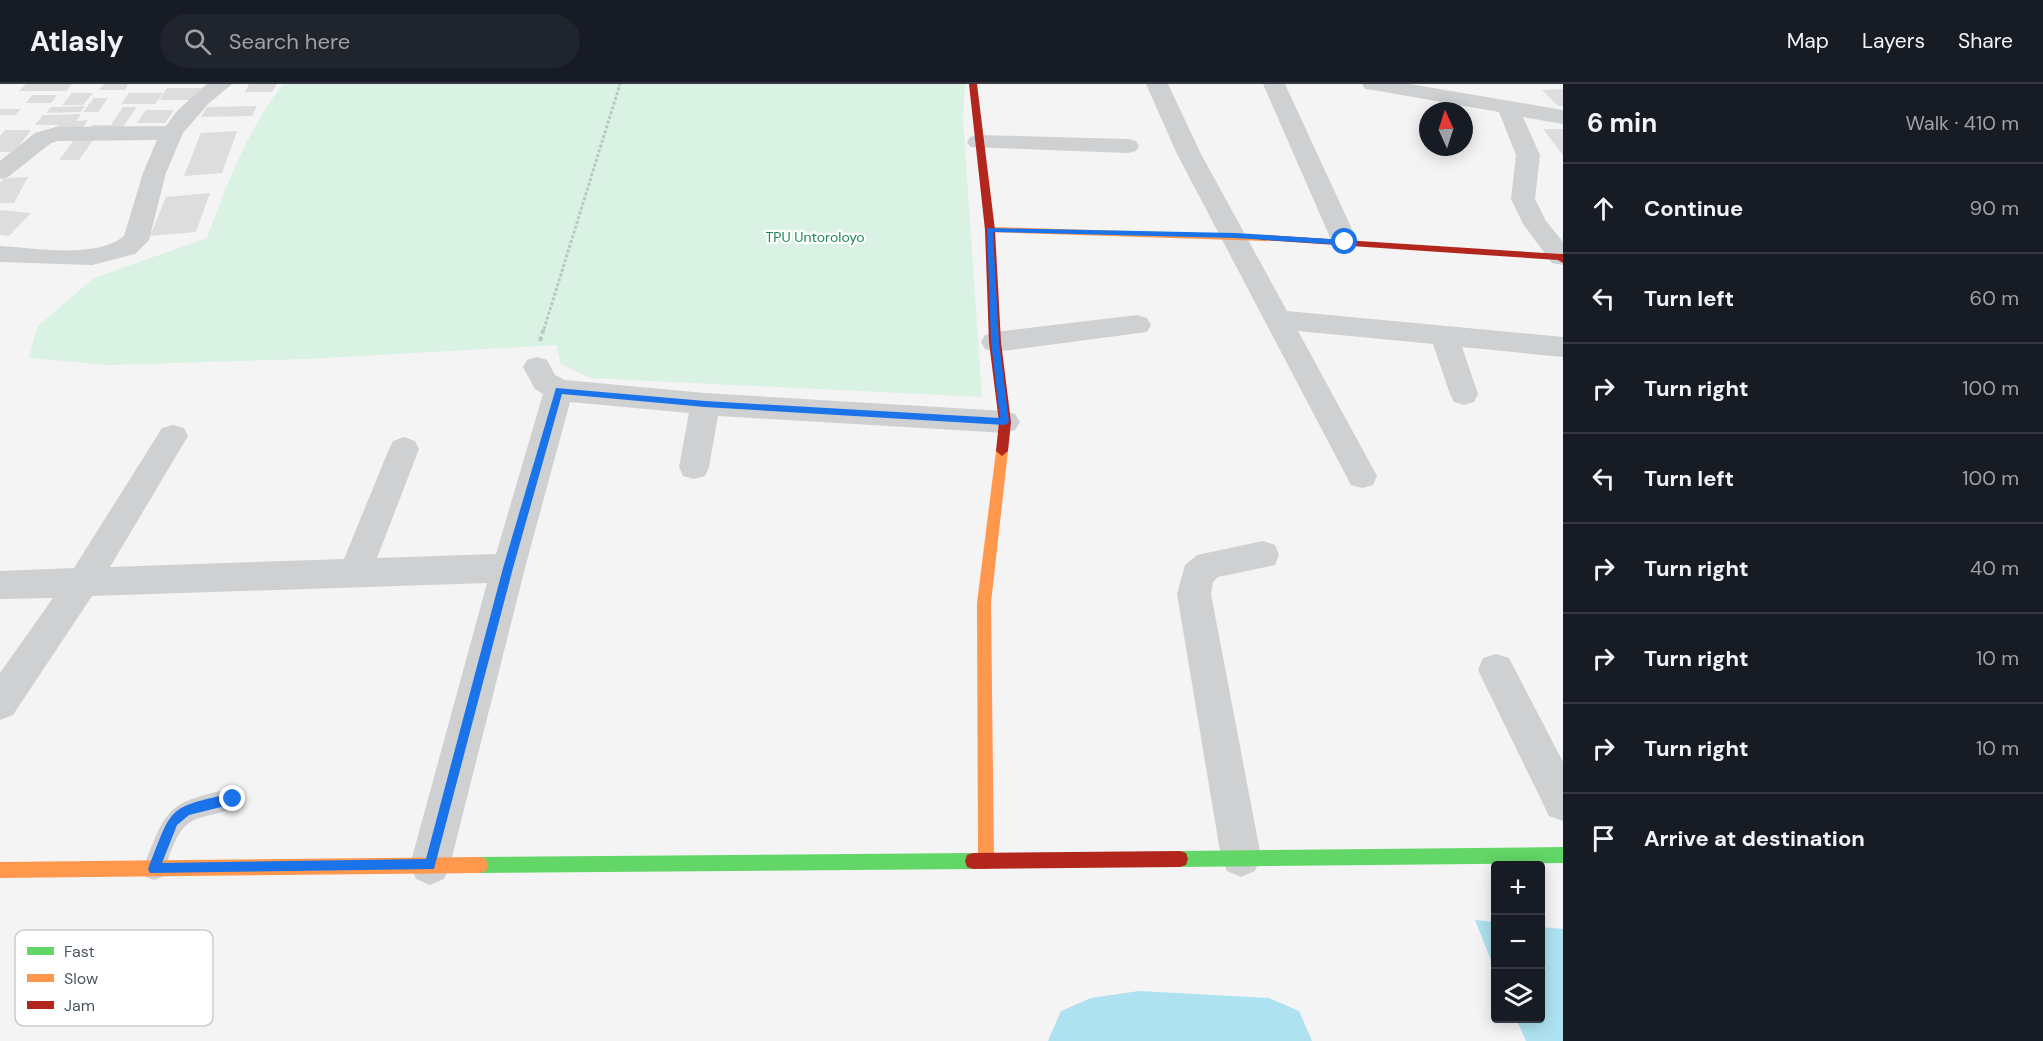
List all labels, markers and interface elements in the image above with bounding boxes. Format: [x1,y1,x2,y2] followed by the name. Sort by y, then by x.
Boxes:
[160,14,580,68] search box
[30,23,124,60] text: Atlasly
[181,25,214,58] icon: search
[229,27,350,56] text: Search here
[1787,27,1829,55] text: Map
[1862,27,1925,55] text: Layers
[1958,27,2013,55] text: Share
[1419,102,1473,156] north arrow
[1587,106,1657,140] text: 6 min
[1905,110,2019,136] text: Walk · 410 m
[1587,192,1620,225] icon: ahead
[1644,194,1743,223] text: Continue
[1970,195,2019,221] text: 90 m
[765,228,865,246] park label: TPU Untoroloyo
[1331,228,1357,254] route start
[1587,282,1620,315] icon: left
[1644,284,1734,313] text: Turn left
[1970,285,2019,311] text: 60 m
[1587,372,1620,405] icon: right
[1644,374,1749,403] text: Turn right
[1962,375,2019,401] text: 100 m
[1587,462,1620,495] icon: left
[1644,464,1734,493] text: Turn left
[1962,465,2019,491] text: 100 m
[1587,552,1620,585] icon: right
[1644,554,1749,583] text: Turn right
[1970,555,2019,581] text: 40 m
[1587,642,1620,675] icon: right
[1644,644,1749,673] text: Turn right
[1976,645,2019,671] text: 10 m
[1587,732,1620,765] icon: right
[1644,734,1749,763] text: Turn right
[1976,735,2019,761] text: 10 m
[219,785,245,811] route end
[1587,822,1620,855] icon: arrive
[1644,824,1865,853] text: Arrive at destination
[1491,861,1545,1023] map controls
[1491,861,1545,915] button: +
[1491,915,1545,969] button: −
[15,930,213,1026] legend
[64,941,95,962] text: Fast
[64,968,98,989] text: Slow
[1491,969,1545,1023] button: layers
[64,995,95,1016] text: Jam

